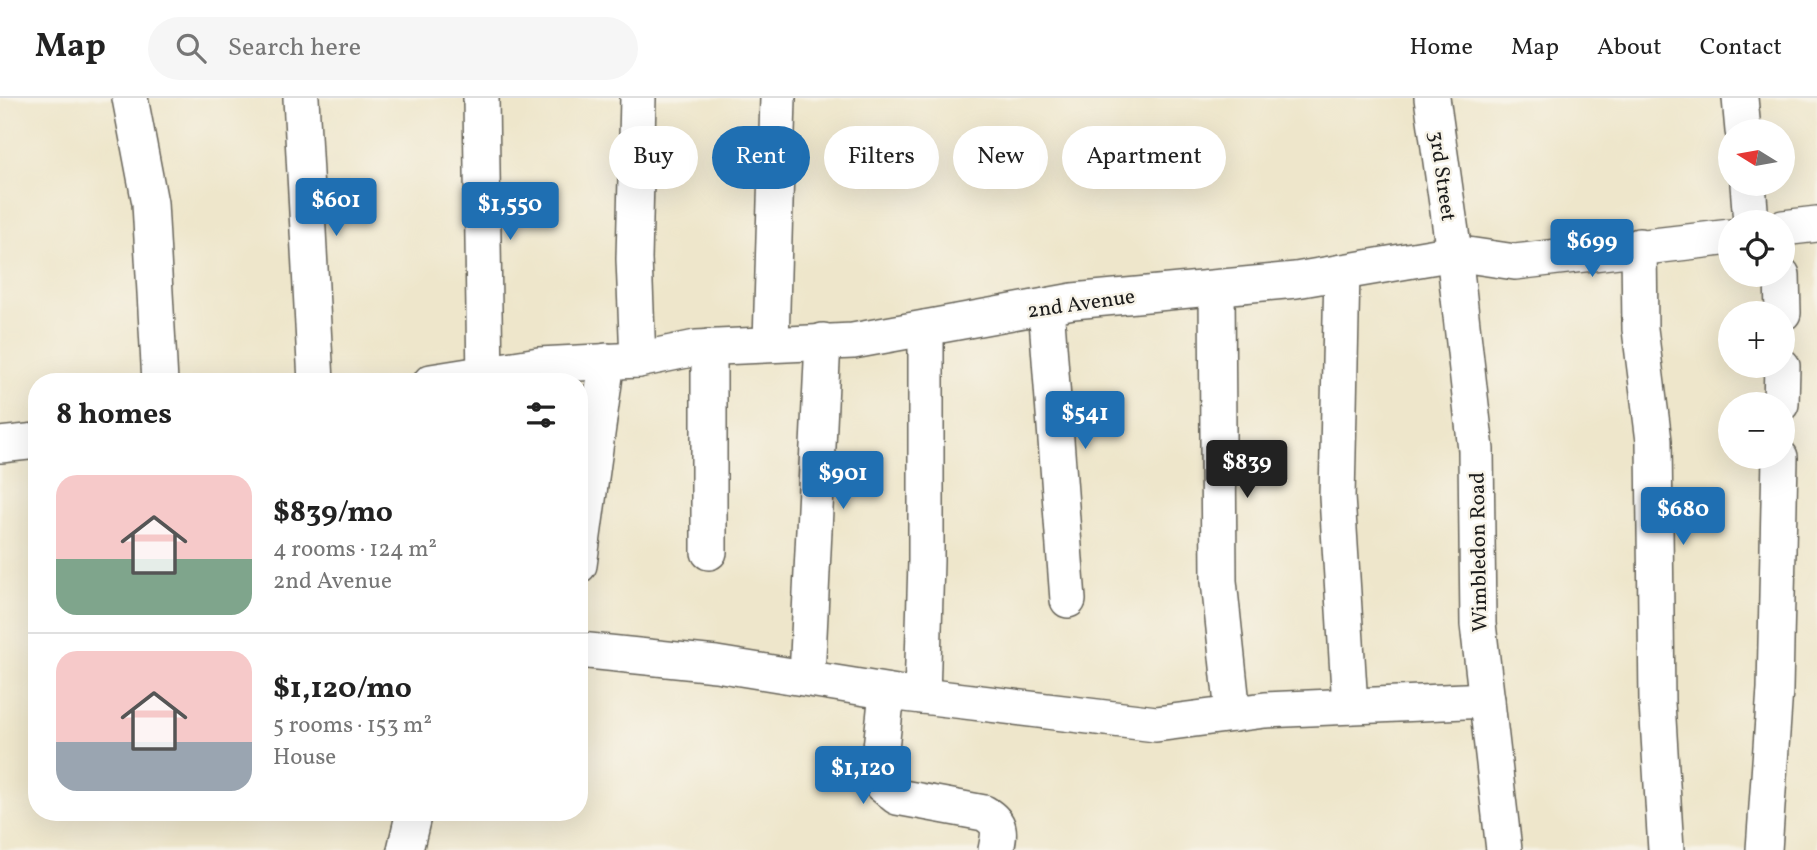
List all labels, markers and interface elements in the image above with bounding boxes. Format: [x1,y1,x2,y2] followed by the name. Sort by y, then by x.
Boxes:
[148,17,638,80] search box
[35,25,106,71] text: Map
[172,29,210,67] icon: search
[228,30,361,66] text: Search here
[1409,31,1473,65] text: Home
[1511,31,1559,65] text: Map
[1597,31,1662,65] text: About
[1700,31,1782,65] text: Contact
[1718,119,1796,196] north arrow
[1718,119,1795,469] map controls
[609,126,698,189] chip: Buy
[712,126,810,189] chip: Rent
[824,126,939,189] chip: Filters
[953,126,1048,189] chip: New
[1062,126,1226,189] chip: Apartment
[1421,129,1462,223] street label: 3rd Street
[295,178,377,238] pin: $601
[453,183,567,242] pin: $1,550
[312,185,360,217] text: $601
[478,189,542,221] text: $1,550
[1718,210,1795,287] button: locate
[1551,220,1633,279] pin: $699
[1567,226,1617,258] text: $699
[1025,283,1137,326] street label: 2nd Avenue
[1718,301,1795,378] button: +
[1044,392,1126,451] pin: $541
[1718,392,1795,469] button: −
[56,394,172,436] text: 8 homes
[522,396,560,434] icon: filters
[1061,398,1109,430] text: $541
[1206,440,1288,500] pin: $839
[1222,447,1272,479] text: $839
[802,452,884,511] pin: $901
[818,458,868,490] text: $901
[1464,472,1495,632] street label: Wimbledon Road
[1642,488,1724,547] pin: $680
[273,492,393,534] text: $839/mo
[1657,494,1709,526] text: $680
[112,503,196,587] icon: home
[273,534,437,566] text: 4 rooms · 124 m²
[273,566,392,598] text: 2nd Avenue
[273,668,412,710] text: $1,120/mo
[112,679,196,763] icon: home
[273,710,432,742] text: 5 rooms · 153 m²
[273,742,336,774] text: House
[806,746,920,806] pin: $1,120
[831,753,895,785] text: $1,120

